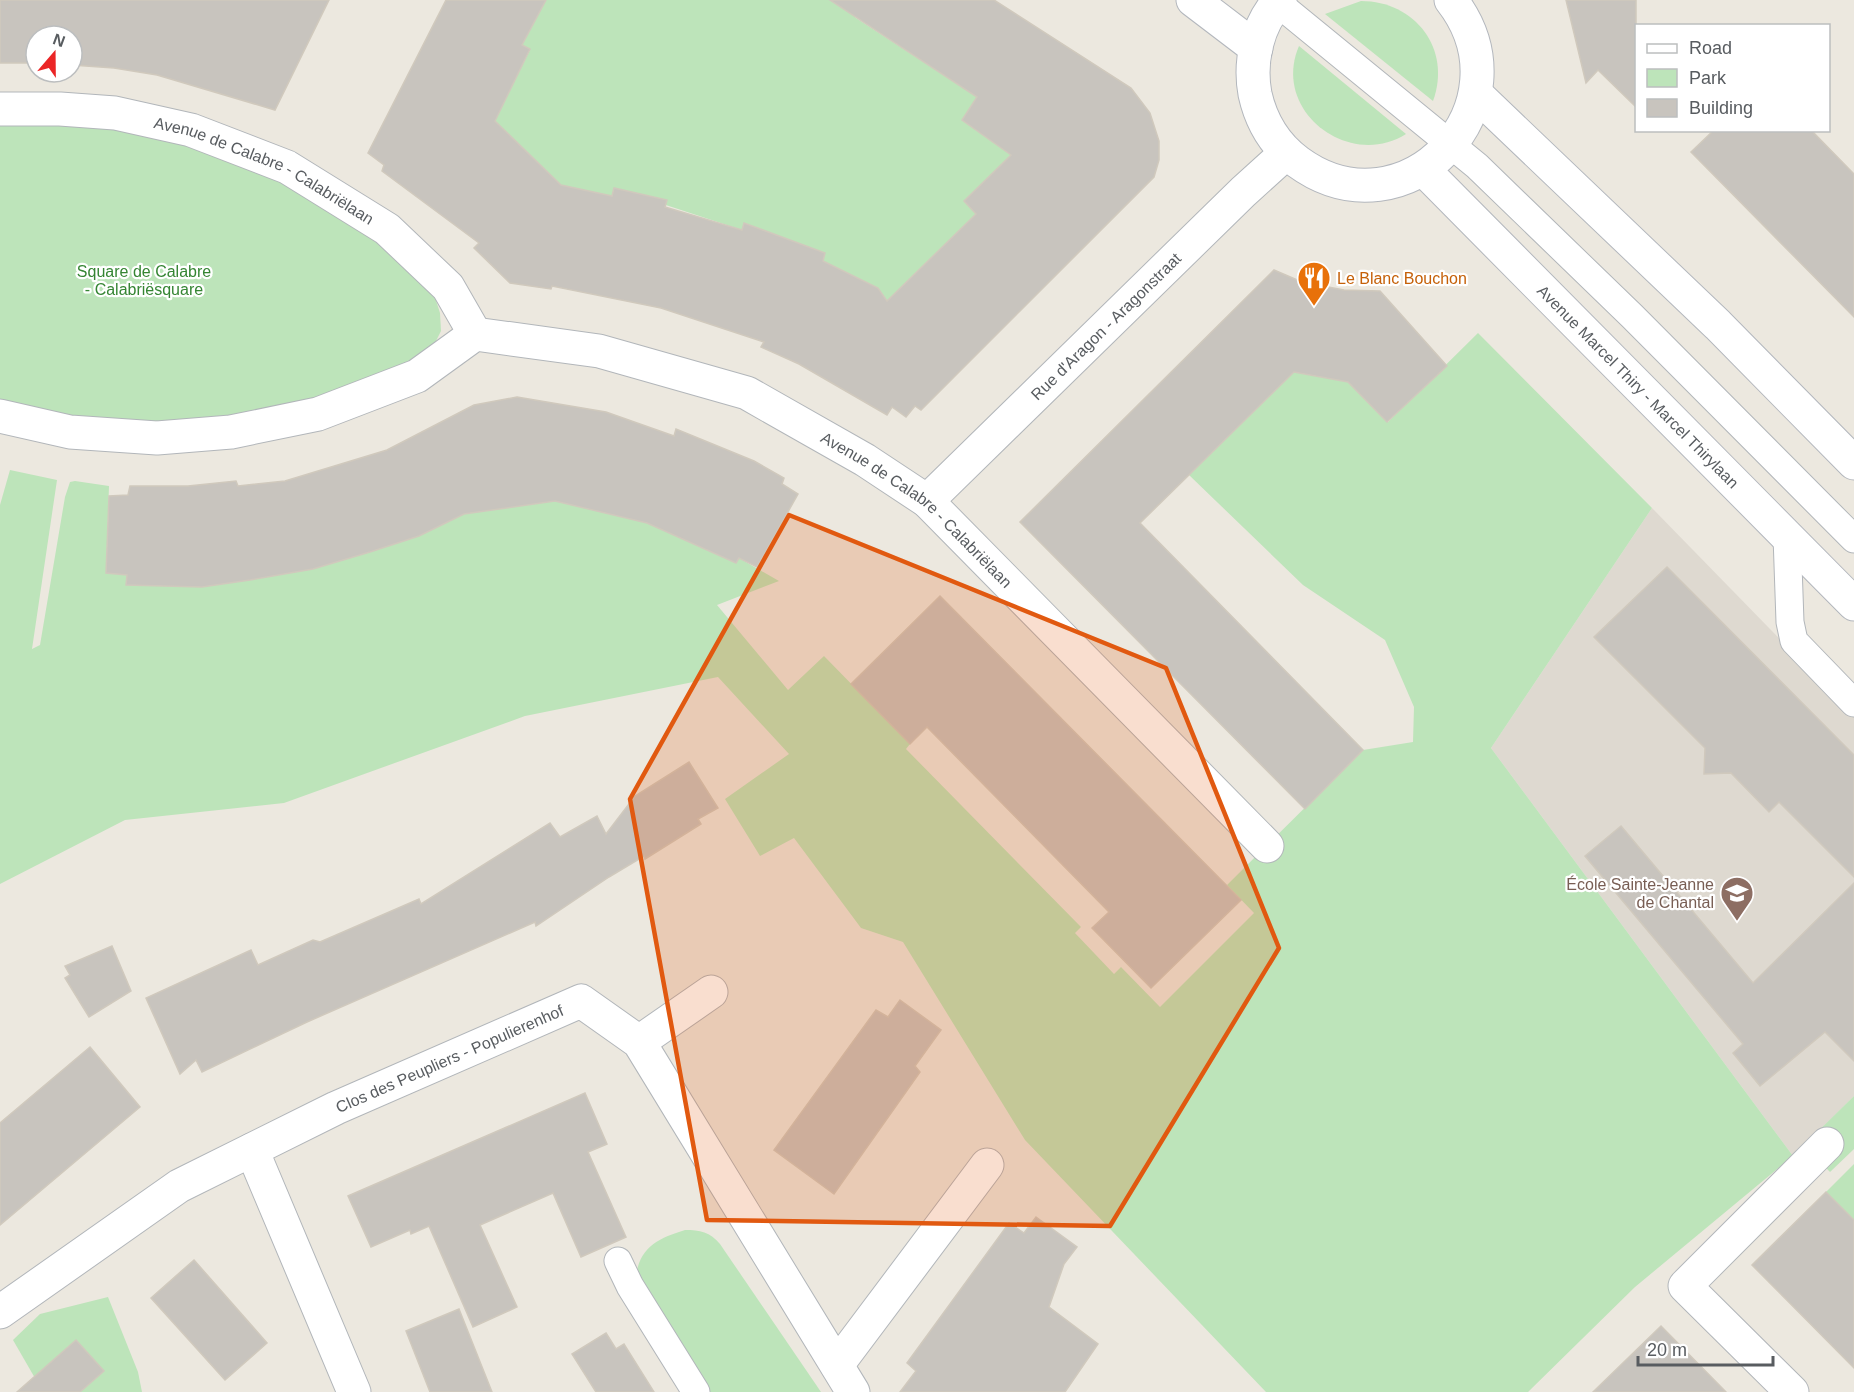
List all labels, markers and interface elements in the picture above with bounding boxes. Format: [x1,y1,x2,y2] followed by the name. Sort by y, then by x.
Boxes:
[24,24,84,84] north arrow
[1635,24,1830,132] legend
[51,30,67,50] text: N
[1689,38,1732,58] text: Road
[1689,68,1727,88] text: Park
[1689,98,1753,118] text: Building
[152,114,377,228] street label: Avenue de Calabre - Calabriëlaan
[1028,249,1185,403] street label: Rue d'Aragon - Aragonstraat
[1296,260,1332,307] restaurant icon: Le Blanc Bouchon
[77,263,211,298] park label: Square de Calabre - Calabriësquare
[1337,270,1467,287] place label: Le Blanc Bouchon
[1534,282,1742,492] street label: Avenue Marcel Thiry - Marcel Thirylaan
[818,429,1015,591] street label: Avenue de Calabre - Calabriëlaan
[1566,875,1714,911] place label: École Sainte-Jeanne de Chantal
[1719,875,1755,922] school or university icon: École Sainte-Jeanne de Chantal
[333,1002,567,1116] street label: Clos des Peupliers - Populierenhof
[1638,1329,1773,1367] scale bar
[1647,1340,1687,1360] text: 20 m

